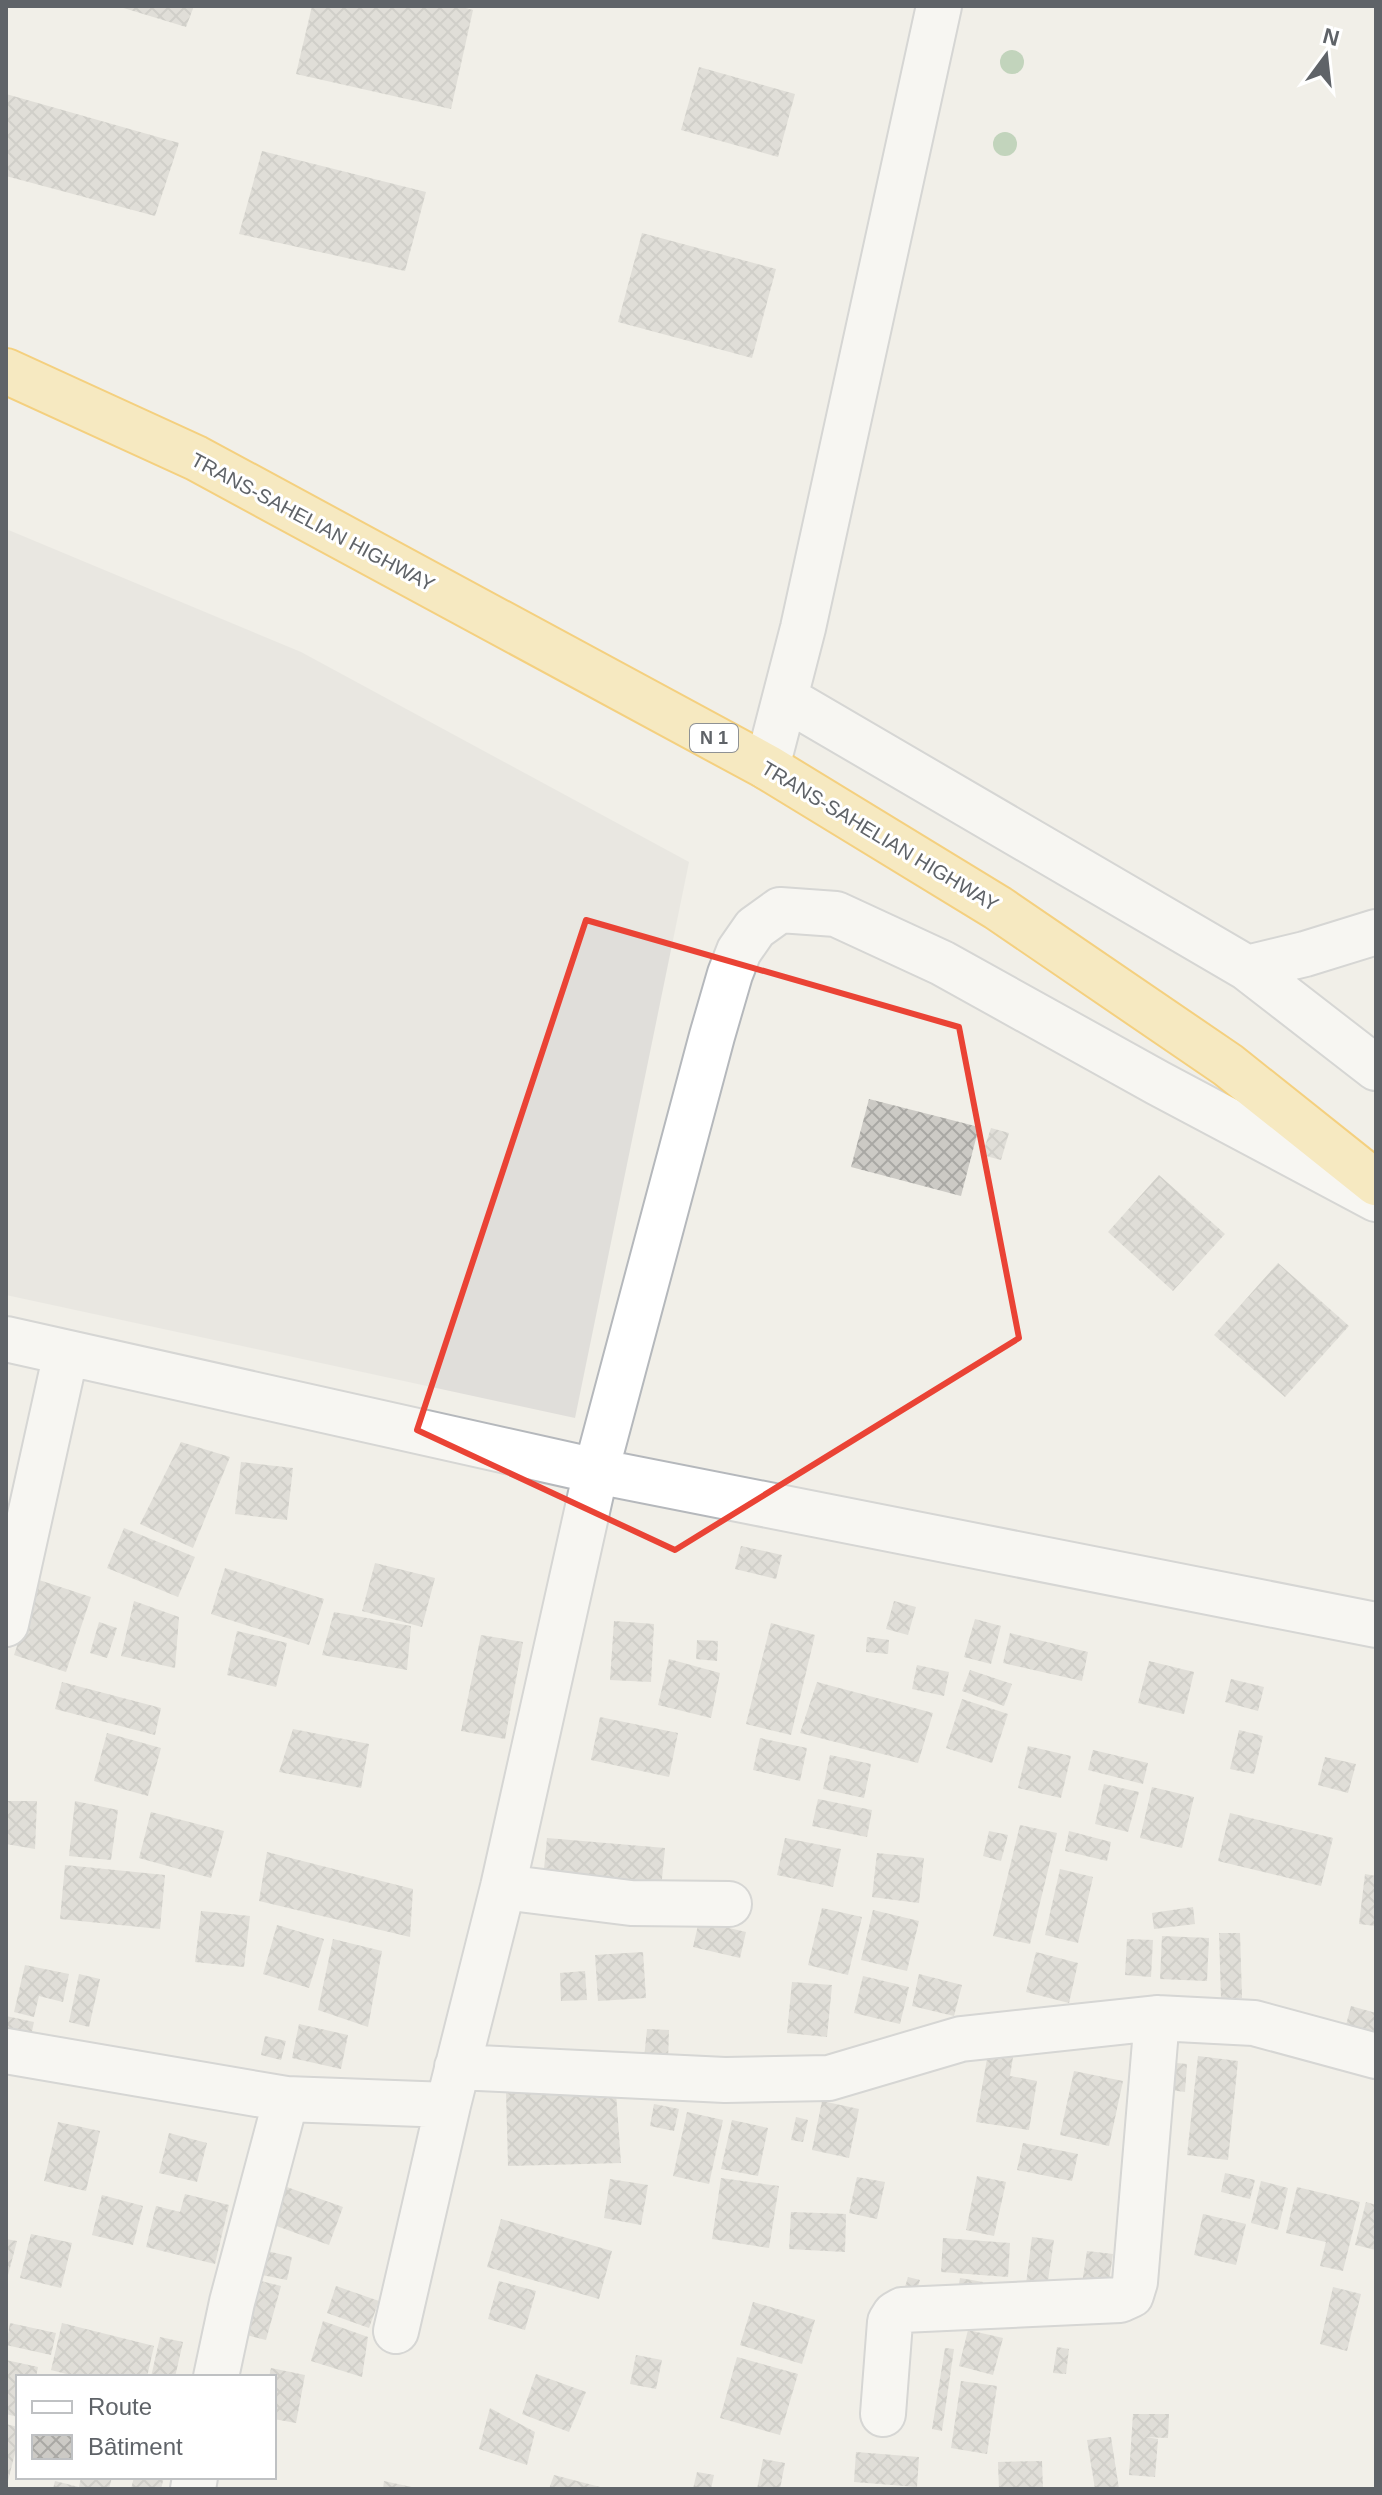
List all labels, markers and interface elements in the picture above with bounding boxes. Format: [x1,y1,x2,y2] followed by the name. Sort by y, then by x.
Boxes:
[1286,16,1366,96] north arrow
[1320,23,1342,51] text: N
[188,448,438,596] street label: TRANS-SAHELIAN HIGHWAY
[690,724,738,752] road number: N 1
[758,756,1002,916] street label: TRANS-SAHELIAN HIGHWAY
[16,2375,276,2479] legend
[88,2393,152,2420] text: Route
[88,2433,183,2460] text: Bâtiment

